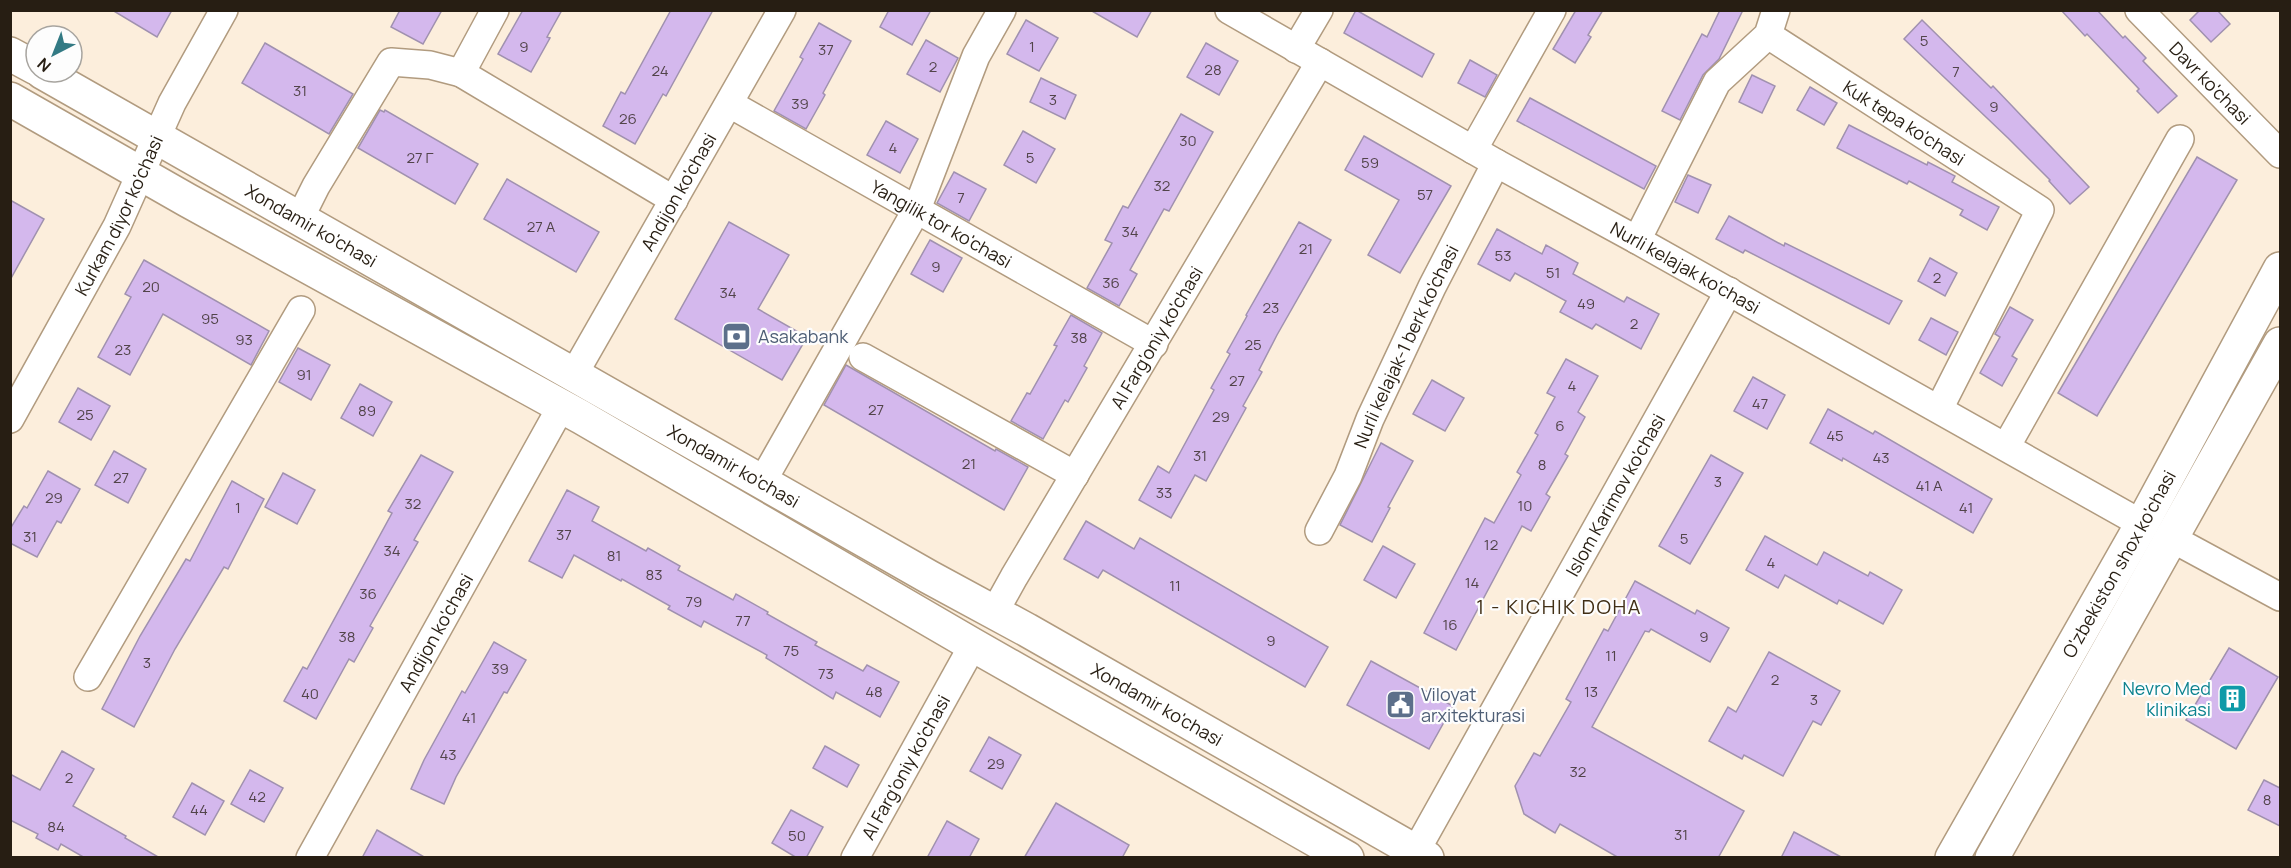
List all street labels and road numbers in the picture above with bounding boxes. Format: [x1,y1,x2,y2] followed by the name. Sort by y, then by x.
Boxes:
[2164,36,2256,129] street label: Davr ko'chasi
[1839,75,1970,171] street label: Kuk tepa ko'chasi
[635,128,721,255] street label: Andijon ko'chasi
[69,132,168,300] street label: Kurkam diyor ko'chasi
[867,174,1016,273] street label: Yangilik tor ko'chasi
[241,178,382,272] street label: Xondamir ko'chasi
[1606,216,1765,319] street label: Nurli kelajak ko'chasi
[1348,241,1464,452] street label: Nurli kelajak-1 berk ko'chasi
[1105,262,1208,413] street label: Al Farg'oniy ko'chasi
[1560,409,1670,581] street label: Islom Karimov ko'chasi
[664,419,804,513] street label: Xondamir ko'chasi
[2056,466,2181,662] street label: O'zbekiston shox ko'chasi
[393,569,478,696] street label: Andijon ko'chasi
[1087,657,1227,751] street label: Xondamir ko'chasi
[856,690,955,844] street label: Al Farg'oniy ko'chasi

